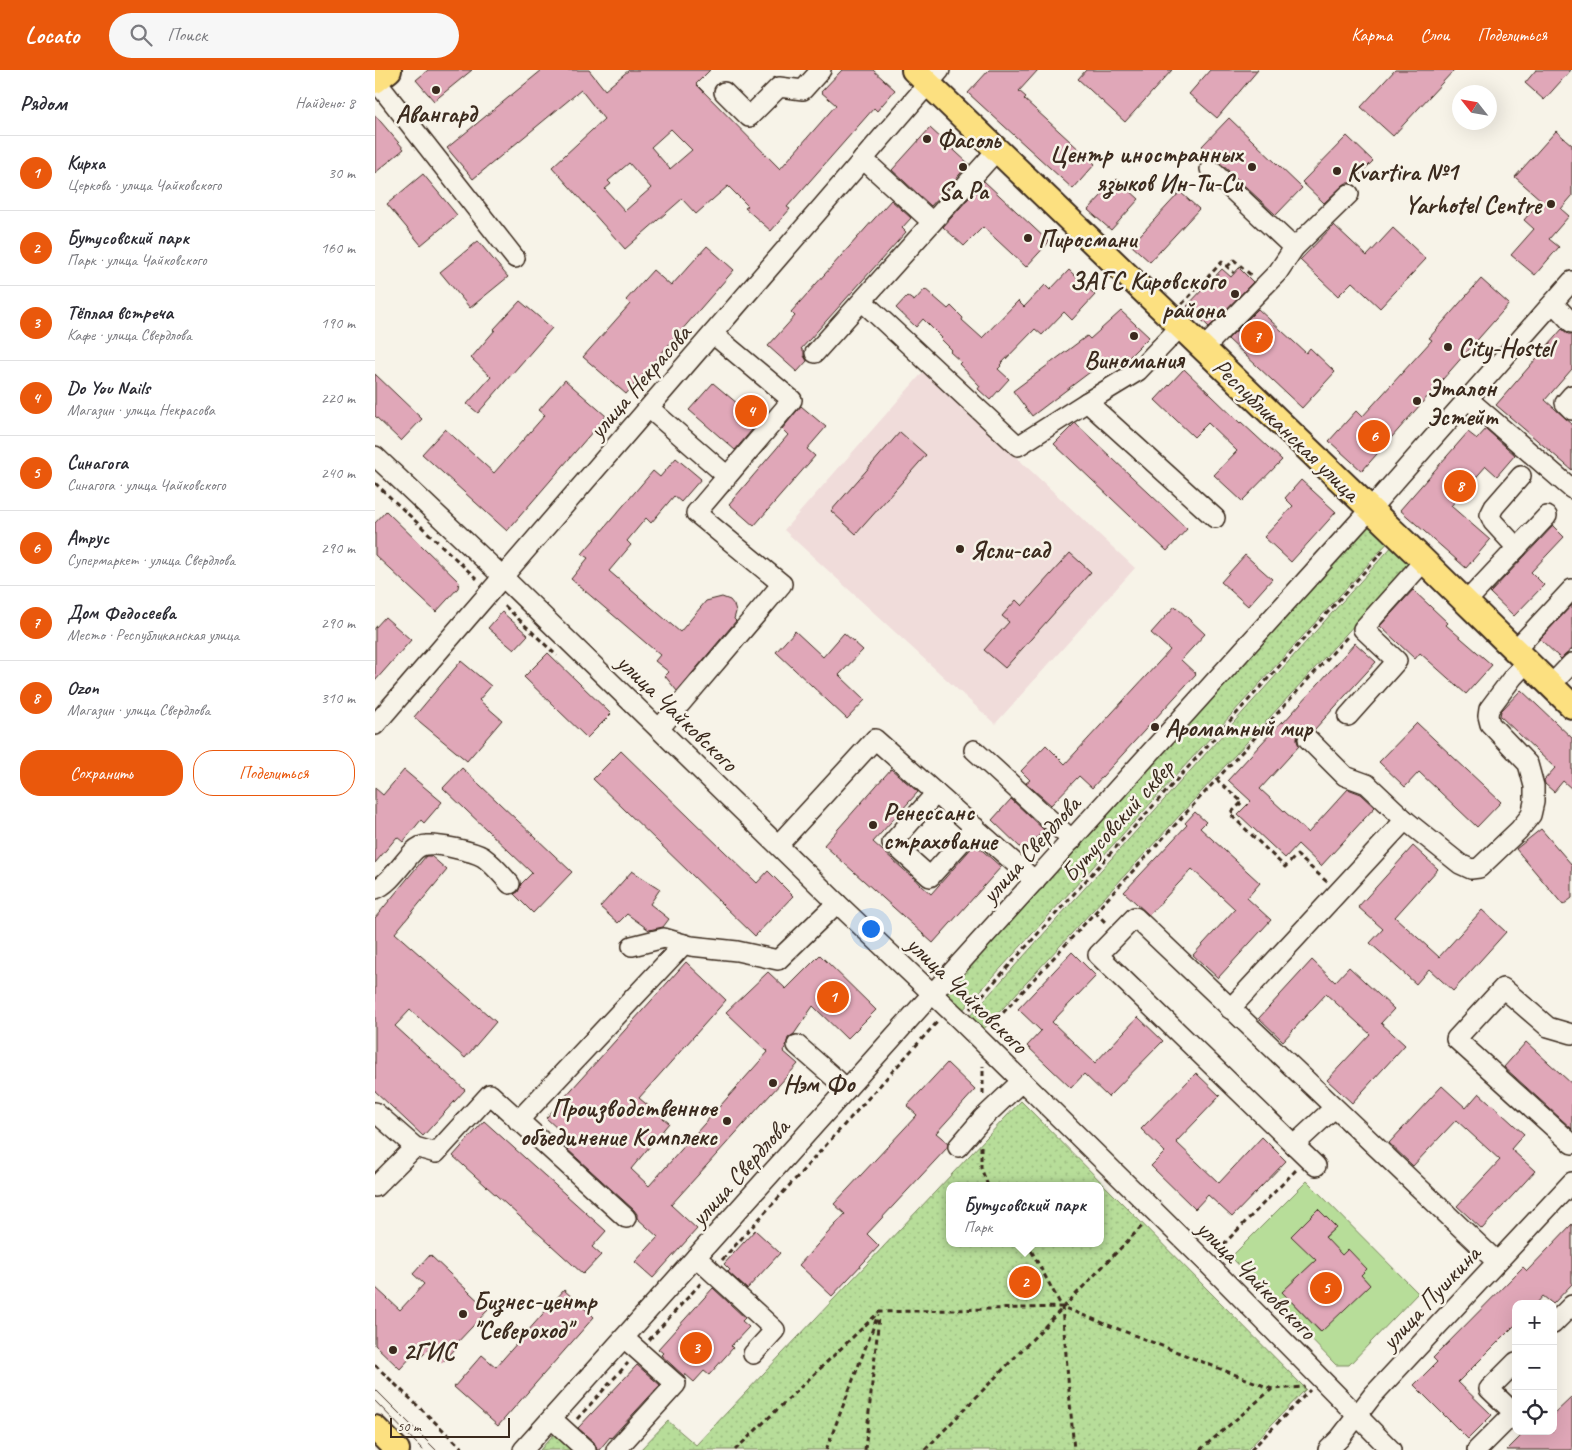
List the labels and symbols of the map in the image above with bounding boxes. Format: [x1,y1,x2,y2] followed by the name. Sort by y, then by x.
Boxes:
[430,84,442,96] marker: Авангард
[1452,85,1497,130] north arrow
[396,98,478,130] place label: Авангард
[937,124,1002,156] place label: Фасоль
[921,133,933,145] marker: Фасоль
[1049,138,1244,199] place label: Центр иностранных языков Ин-Ти-Си
[1347,156,1461,188] place label: Kvartira №1
[957,161,969,173] marker: Sa Pa
[1246,161,1258,173] marker: Центр иностранных языков Ин-Ти-Си
[1331,165,1343,177] marker: Kvartira №1
[938,175,990,207] place label: Sa Pa
[1405,189,1543,221] place label: Yarhotel Centre
[1545,198,1557,210] marker: Yarhotel Centre
[1038,223,1138,255] place label: Пиросмани
[1022,232,1034,244] marker: Пиросмани
[1070,265,1227,326] place label: ЗАГС Кировского района
[1229,288,1241,300] marker: ЗАГС Кировского района
[580,316,699,447] street label: улица Некрасова
[1241,318,1273,356] pin: 7
[1128,330,1140,342] marker: Виномания
[1458,332,1558,364] place label: City-Hostel
[1442,341,1454,353] marker: City-Hostel
[1084,344,1186,376] place label: Виномания
[1206,351,1369,510] street label: Республиканская улица
[1427,372,1500,433] place label: Эталон Эстейт
[735,392,767,430] pin: 4
[1411,395,1423,407] marker: Эталон Эстейт
[1358,417,1390,455] pin: 6
[1444,467,1476,505] pin: 8
[970,534,1051,566] place label: Ясли-сад
[954,543,966,555] marker: Ясли-сад
[608,645,746,780] street label: улица Чайковского
[1165,712,1314,744] place label: Ароматный мир
[1149,721,1161,733] marker: Ароматный мир
[1054,751,1182,889] street label: Бутусовский сквер
[973,787,1089,912] street label: улица Свердлова
[883,796,999,857] place label: Ренессанс страхование
[867,819,879,831] marker: Ренессанс страхование
[858,916,884,942] your location
[898,927,1036,1062] street label: улица Чайковского
[817,978,849,1016] pin: 1
[783,1068,856,1100] place label: Нэм Фо
[767,1077,779,1089] marker: Нэм Фо
[520,1092,719,1153] place label: Производственное объединение Комплекс
[682,1110,798,1235] street label: улица Свердлова
[721,1115,733,1127] marker: Производственное объединение Комплекс
[1188,1211,1324,1347] street label: улица Чайковского
[1373,1237,1489,1358] street label: улица Пушкина
[1009,1263,1041,1301] pin: 2
[1310,1269,1342,1307] pin: 5
[473,1285,598,1346] place label: Бизнес-центр "Североход"
[457,1308,469,1320] marker: Бизнес-центр "Североход"
[680,1329,712,1367] pin: 3
[403,1335,459,1367] place label: 2ГИС
[387,1344,399,1356] marker: 2ГИС
[390,1415,510,1438] scale bar

